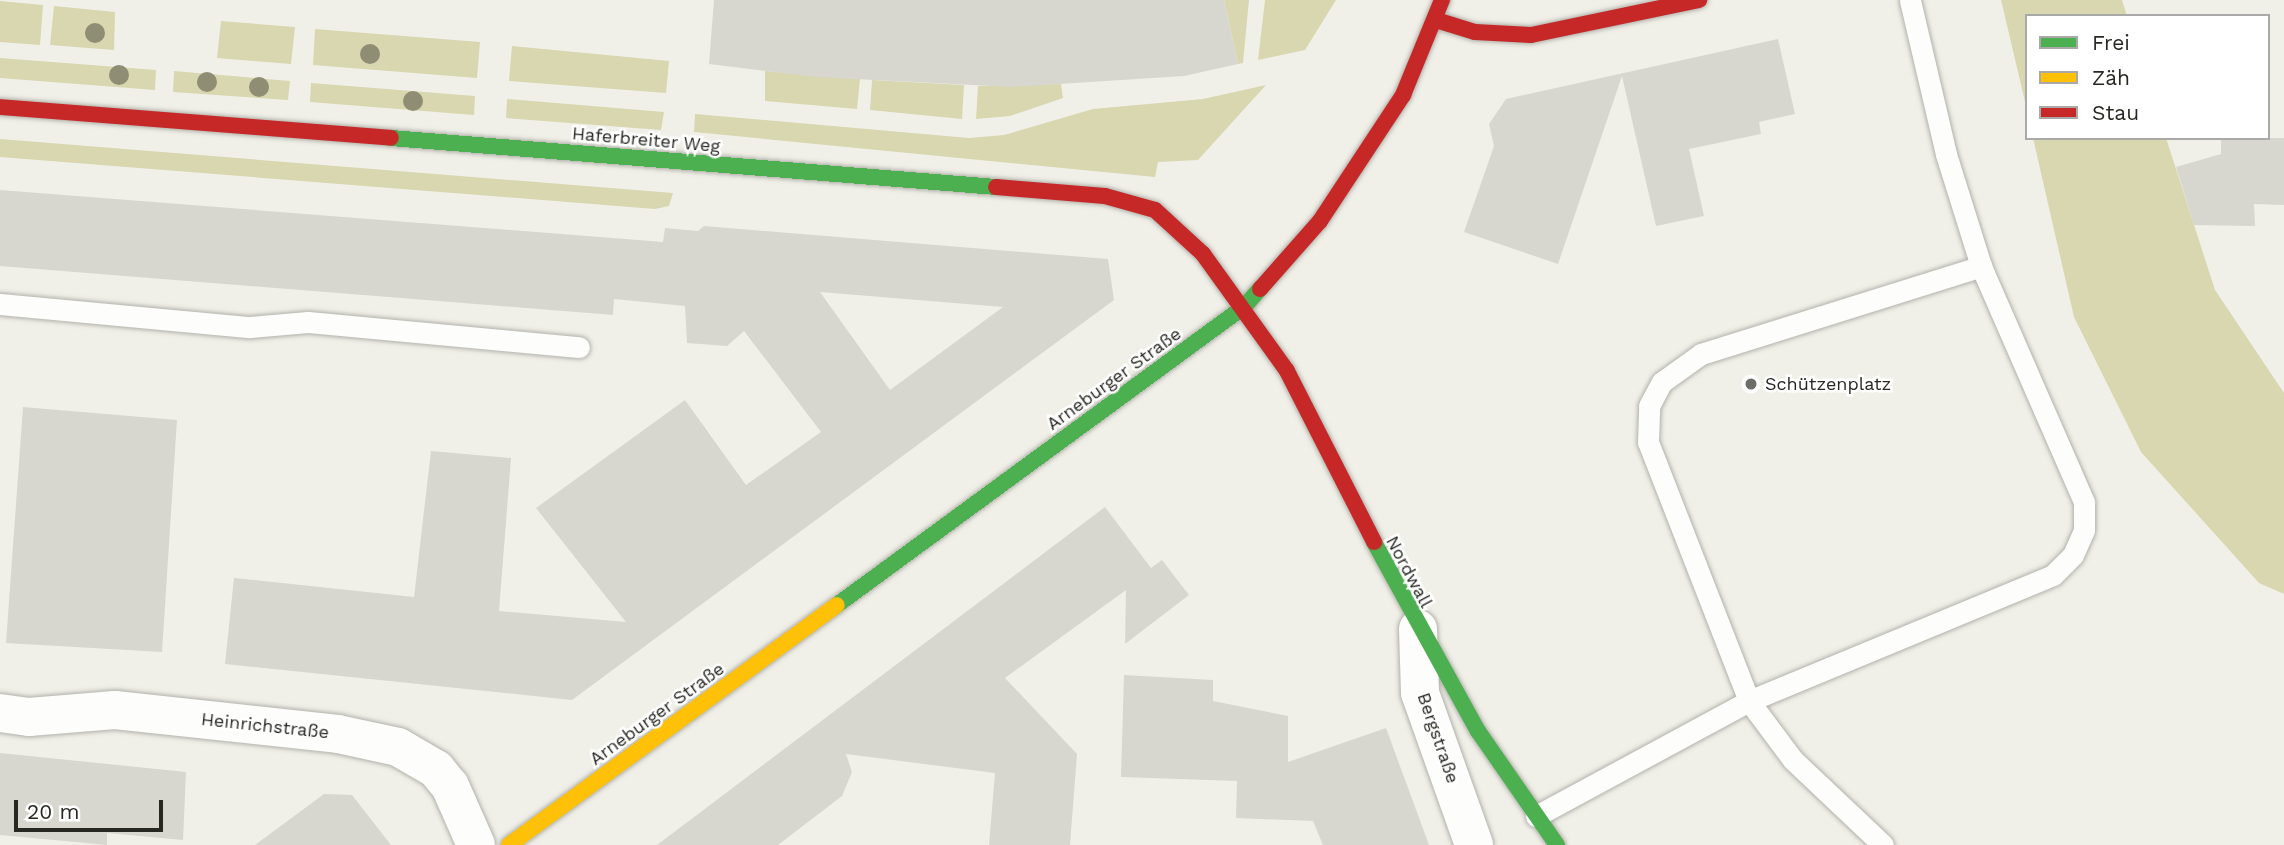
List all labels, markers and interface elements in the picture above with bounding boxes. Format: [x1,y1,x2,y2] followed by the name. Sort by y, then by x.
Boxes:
[2025,14,2270,140] legend
[2092,30,2130,55] text: Frei
[2092,65,2130,90] text: Zäh
[2092,100,2139,125] text: Stau
[571,123,721,157] street label: Haferbreiter Weg
[1042,323,1186,435] street label: Arneburger Straße
[1765,373,1891,395] place label: Schützenplatz
[1743,376,1759,392] marker: Schützenplatz
[1381,532,1437,612] street label: Nordwall
[585,658,729,770] street label: Arneburger Straße
[1412,690,1464,786] street label: Bergstraße
[200,709,330,743] street label: Heinrichstraße
[18,786,166,830] scale bar
[27,799,79,824] text: 20 m

